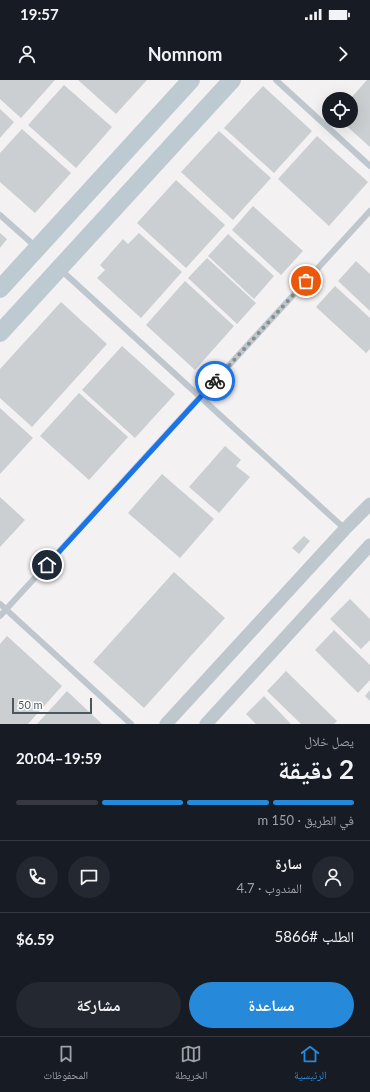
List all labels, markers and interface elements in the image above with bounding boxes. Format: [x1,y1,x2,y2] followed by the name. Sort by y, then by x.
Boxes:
[20,5,59,23] text: 19:57
[16,43,38,65] icon: person
[148,43,222,65] text: Nomnom
[332,43,354,65] icon: forward
[322,92,358,128] map controls
[322,92,358,128] button: locate
[289,264,323,298] pin
[295,270,317,292] icon: bag
[195,361,235,401] courier
[204,370,226,392] icon: bike
[30,548,64,582] pin
[36,554,58,576] icon: home
[12,696,92,715] scale bar
[18,698,43,711] text: 50 m
[304,733,354,749] text: يصل خلال
[16,749,102,767] text: 19:59–20:04
[278,753,354,785] text: 2 دقيقة
[258,812,354,828] text: في الطريق · 150 m
[275,854,302,872] text: سارة
[16,856,58,898] button: phone
[68,856,110,898] button: chat
[312,856,354,898] button: person
[237,880,302,896] text: المندوب · 4.7
[275,927,354,945] text: الطلب #5866
[16,930,54,948] text: $6.59
[16,982,181,1028] button: مشاركة
[189,982,354,1028] button: مساعدة
[43,1043,88,1086] tab: المحفوظات
[175,1043,207,1086] tab: الخريطة
[294,1043,327,1086] tab: الرئيسية

